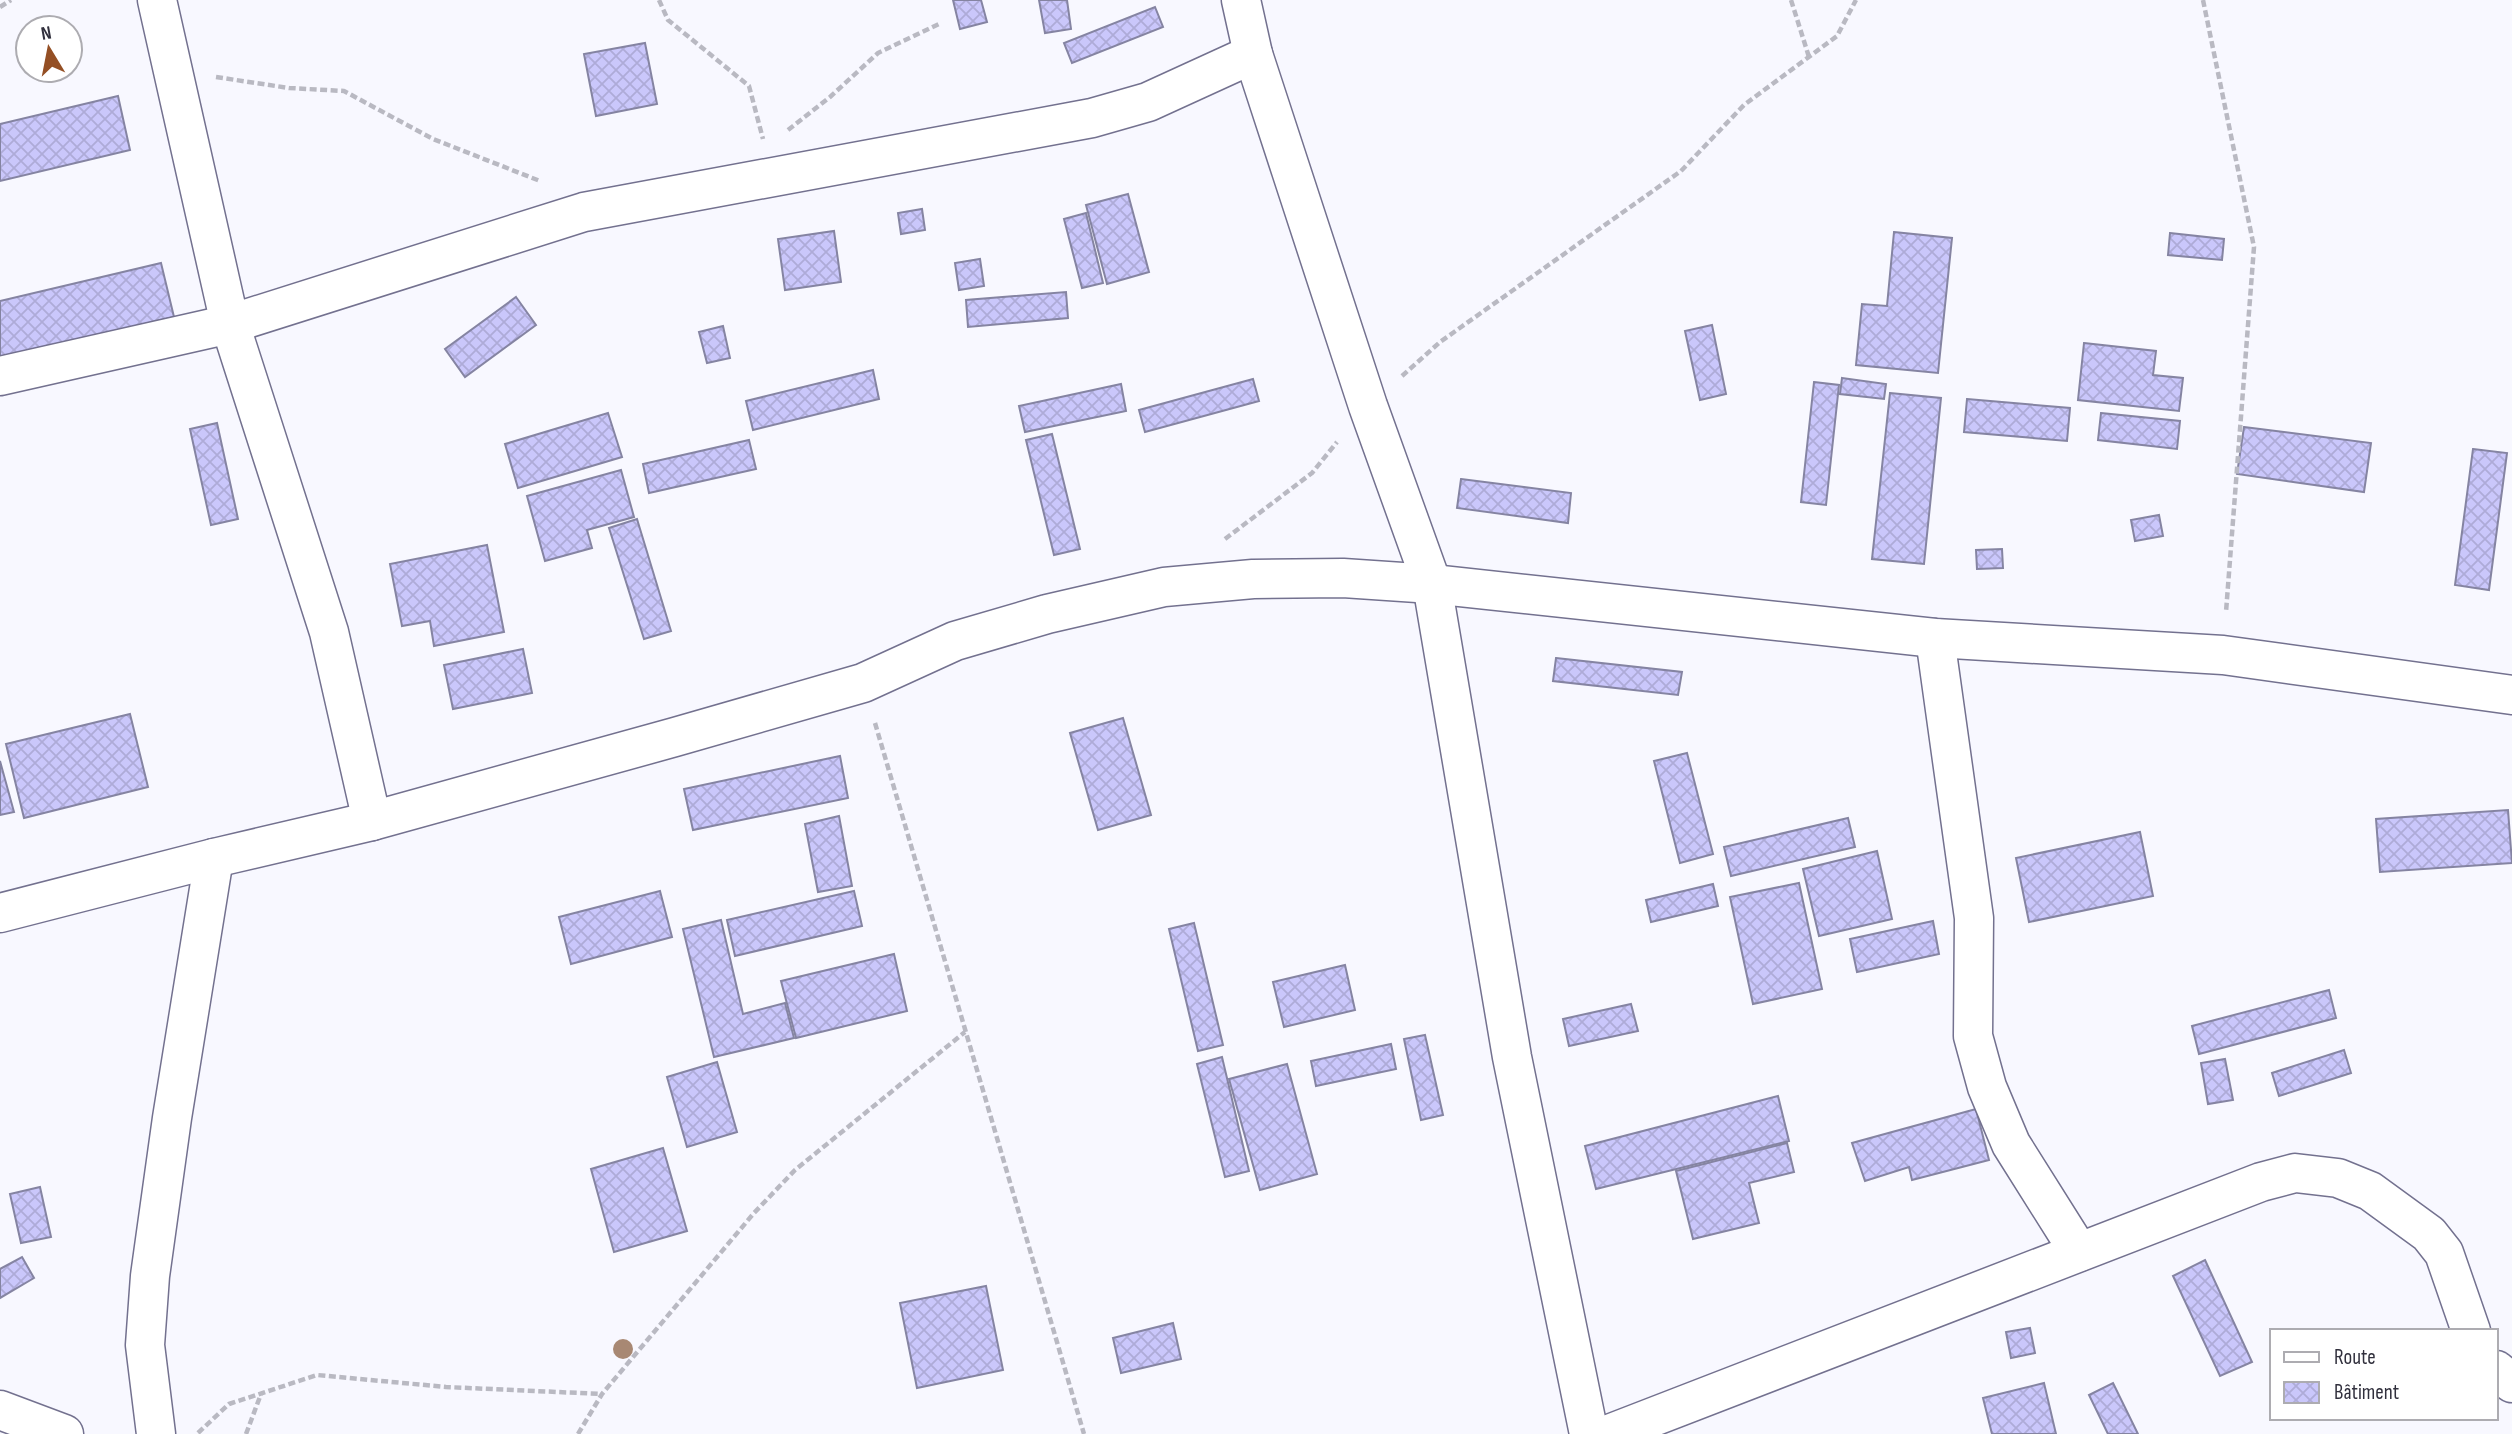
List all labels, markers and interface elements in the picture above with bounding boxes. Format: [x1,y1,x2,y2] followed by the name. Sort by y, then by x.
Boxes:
[14,14,84,84] north arrow
[39,22,53,46] text: N
[2270,1329,2498,1420] legend
[2334,1345,2376,1370] text: Route
[2334,1380,2399,1405] text: Bâtiment

